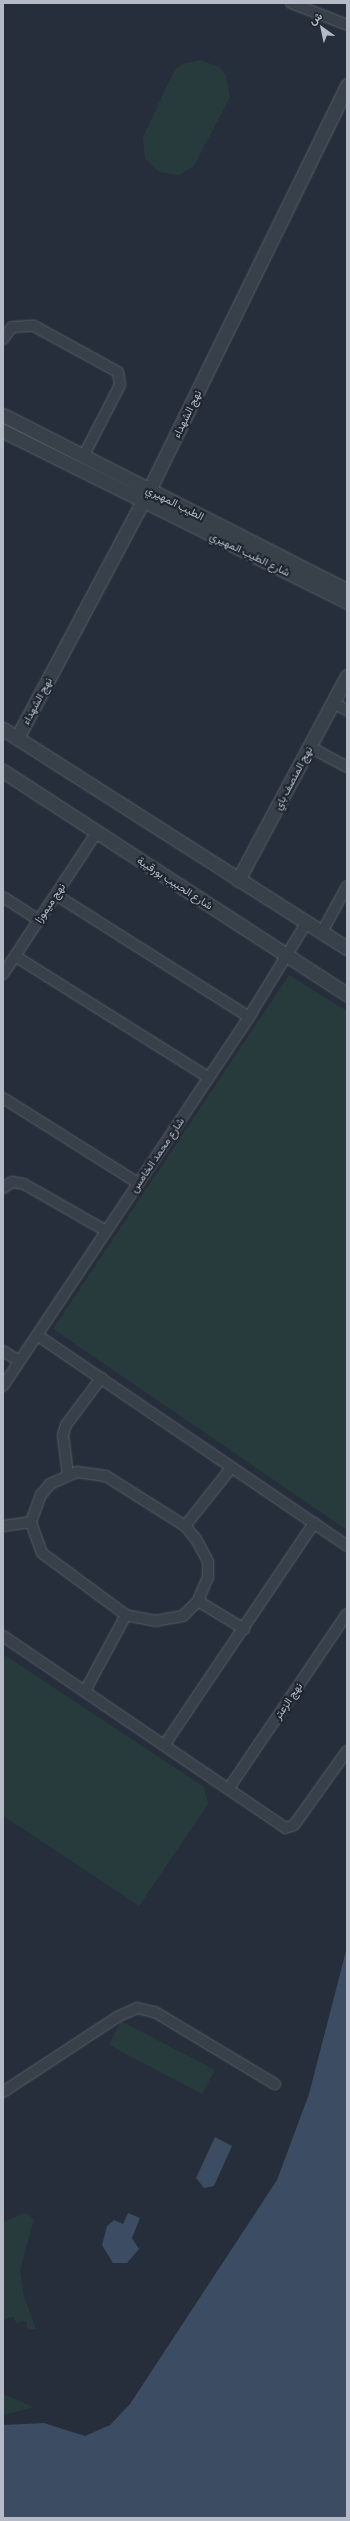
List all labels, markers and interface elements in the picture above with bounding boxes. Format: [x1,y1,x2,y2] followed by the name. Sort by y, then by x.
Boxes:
[302,8,342,48] north arrow
[306,8,324,27] text: ش
[170,388,204,440] street label: نهج الشهداء
[144,483,206,523] street label: الطيب المهيري
[208,529,292,579] street label: شارع الطيب المهيري
[19,675,55,727] street label: نهج الشهداء
[271,744,315,812] street label: نهج المنصف باي
[135,854,215,912] street label: شارع الحبيب بورقيبة
[32,881,68,925] street label: نهج ميموزا
[127,1115,187,1195] street label: شارع محمد الخامس
[271,1680,305,1722] street label: نهج الزعتر

